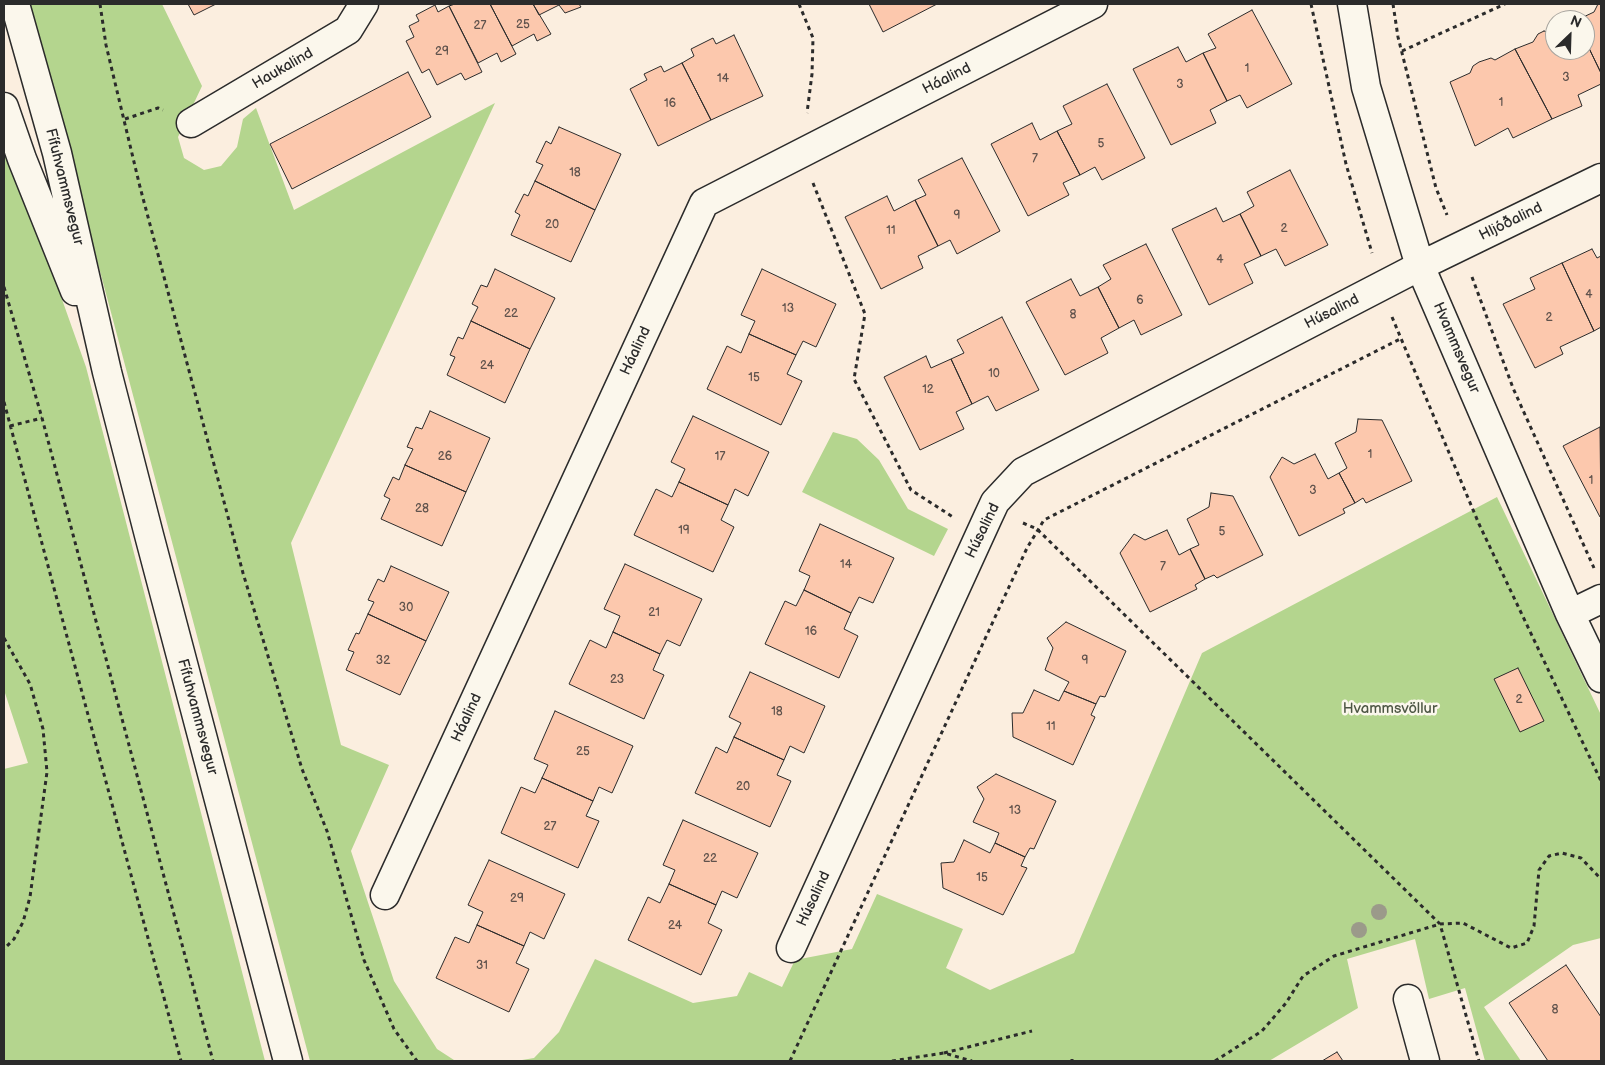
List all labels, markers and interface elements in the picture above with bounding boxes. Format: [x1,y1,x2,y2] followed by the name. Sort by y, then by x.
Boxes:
[1545,10,1595,60] north arrow
[1568,12,1584,32] text: N
[516,18,530,32] house number: 25
[474,19,486,33] house number: 27
[249,44,317,94] street label: Haukalind
[435,45,449,59] house number: 29
[920,59,974,99] street label: Háalind
[1245,62,1249,76] house number: 1
[1562,71,1570,85] house number: 3
[717,72,729,86] house number: 14
[1176,78,1184,92] house number: 3
[1499,96,1503,110] house number: 1
[664,97,676,111] house number: 16
[41,127,87,247] street label: Fífuhvammsvegur
[1098,137,1104,151] house number: 5
[1032,152,1038,166] house number: 7
[569,166,581,180] house number: 18
[1477,199,1545,245] street label: Hljóðalind
[954,209,960,223] house number: 9
[545,218,559,232] house number: 20
[1280,222,1288,236] house number: 2
[886,224,896,238] house number: 11
[1216,253,1224,267] house number: 4
[1585,288,1593,302] house number: 4
[1302,291,1362,333] street label: Húsalind
[1136,294,1144,308] house number: 6
[1429,300,1483,396] street label: Hvammsvegur
[782,302,794,316] house number: 13
[504,307,518,321] house number: 22
[1070,308,1076,322] house number: 8
[1545,311,1553,325] house number: 2
[617,324,655,378] street label: Háalind
[480,359,494,373] house number: 24
[988,367,1000,381] house number: 10
[748,371,760,385] house number: 15
[922,383,934,397] house number: 12
[1368,448,1372,462] house number: 1
[438,450,452,464] house number: 26
[715,450,725,464] house number: 17
[1589,474,1593,488] house number: 1
[1309,484,1317,498] house number: 3
[962,501,1004,561] street label: Húsalind
[415,502,429,516] house number: 28
[678,524,690,538] house number: 19
[1219,525,1225,539] house number: 5
[840,558,852,572] house number: 14
[1160,560,1166,574] house number: 7
[399,601,413,615] house number: 30
[648,606,660,620] house number: 21
[805,625,817,639] house number: 16
[376,654,390,668] house number: 32
[1082,654,1088,668] house number: 9
[173,657,221,777] street label: Fífuhvammsvegur
[610,673,624,687] house number: 23
[448,691,486,745] street label: Háalind
[1515,693,1523,707] house number: 2
[1343,700,1437,718] park label: Hvammsvöllur
[771,705,783,719] house number: 18
[1046,720,1056,734] house number: 11
[576,745,590,759] house number: 25
[736,780,750,794] house number: 20
[1009,804,1021,818] house number: 13
[544,820,556,834] house number: 27
[703,852,717,866] house number: 22
[793,868,835,930] street label: Húsalind
[976,871,988,885] house number: 15
[510,892,524,906] house number: 29
[668,919,682,933] house number: 24
[476,959,488,973] house number: 31
[1552,1003,1558,1017] house number: 8

